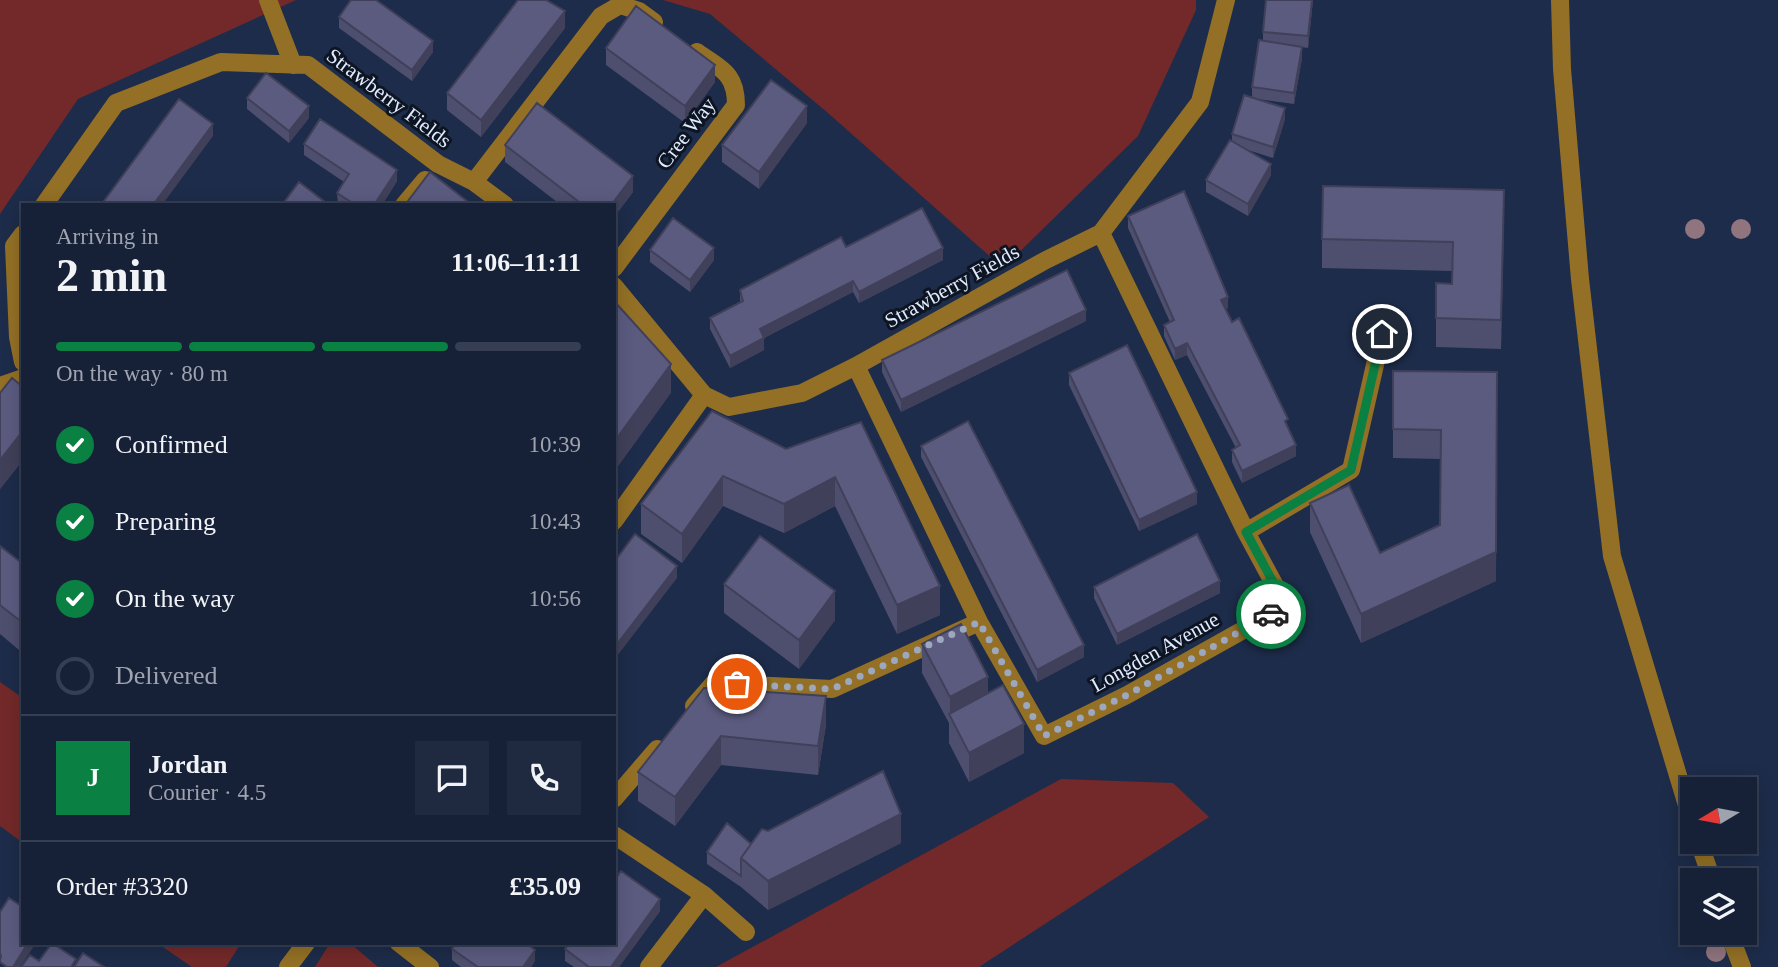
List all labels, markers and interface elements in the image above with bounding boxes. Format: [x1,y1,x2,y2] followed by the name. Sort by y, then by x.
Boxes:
[322,43,456,153] street label: Strawberry Fields
[652,92,721,173] street label: Cree Way
[56,224,159,249] text: Arriving in
[881,239,1023,333] street label: Strawberry Fields
[451,248,581,277] text: 11:06–11:11
[56,250,167,301] text: 2 min
[1352,304,1412,364] pin
[1363,315,1401,353] icon: home
[56,361,228,386] text: On the way · 80 m
[56,426,94,464] icon: check
[115,430,228,459] text: Confirmed
[529,432,581,457] text: 10:39
[56,503,94,541] icon: check
[115,507,216,536] text: Preparing
[529,509,581,534] text: 10:43
[1236,579,1306,649] courier
[56,580,94,618] icon: check
[115,584,235,613] text: On the way
[529,586,581,611] text: 10:56
[1252,595,1290,633] icon: car
[1087,607,1223,697] street label: Longden Avenue
[707,654,767,714] pin
[115,661,218,690] text: Delivered
[718,665,756,703] icon: bag
[415,741,489,815] button: chat
[507,741,581,815] button: phone
[148,750,227,779] text: Jordan
[87,763,100,792] text: J
[1680,777,1757,854] north arrow
[1680,777,1757,945] map controls
[148,780,266,805] text: Courier · 4.5
[1680,868,1757,945] button: layers
[56,872,188,901] text: Order #3320
[510,872,581,901] text: £35.09

